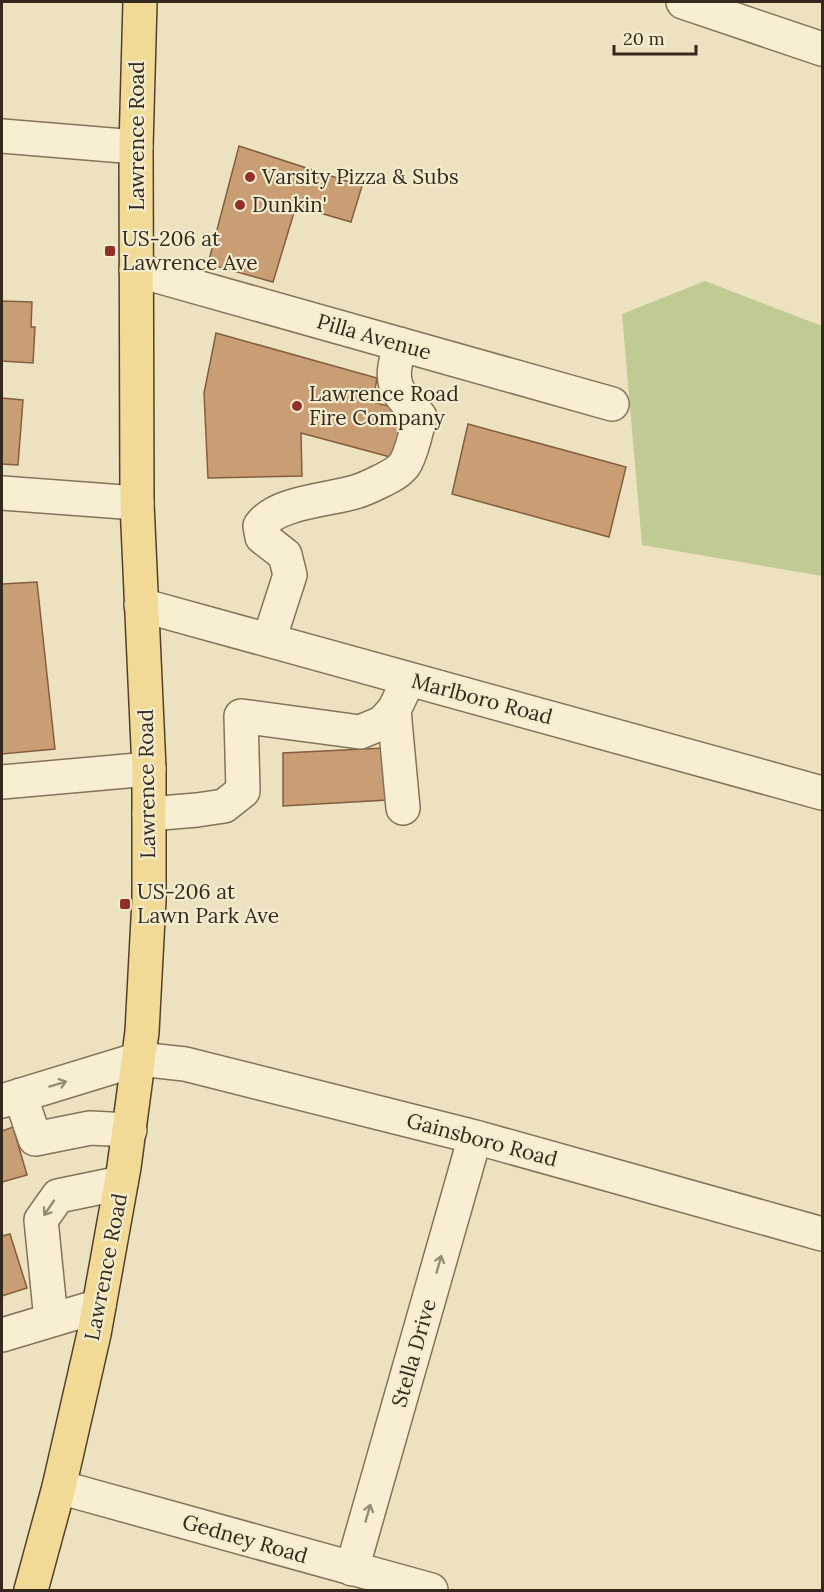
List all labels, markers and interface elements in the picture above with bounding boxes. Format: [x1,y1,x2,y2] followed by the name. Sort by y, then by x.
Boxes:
[614,18,696,56] scale bar
[623,27,665,50] text: 20 m
[123,61,150,211] street label: Lawrence Road
[261,163,459,190] place label: Varsity Pizza & Subs
[243,170,257,184] marker: Varsity Pizza & Subs
[252,191,327,218] place label: Dunkin'
[233,198,247,212] marker: Dunkin'
[122,225,258,276] place label: US-206 at Lawrence Ave
[103,244,117,258] marker: US-206 at Lawrence Ave
[314,307,434,366] street label: Pilla Avenue
[309,380,459,431] place label: Lawrence Road Fire Company
[290,399,304,413] marker: Lawrence Road Fire Company
[409,667,556,730] street label: Marlboro Road
[132,709,161,859] street label: Lawrence Road
[137,878,279,929] place label: US-206 at Lawn Park Ave
[118,897,132,911] marker: US-206 at Lawn Park Ave
[48,1078,67,1089] one-way arrow
[404,1106,561,1173] street label: Gainsboro Road
[78,1191,133,1343] street label: Lawrence Road
[43,1199,55,1216] one-way arrow
[434,1255,445,1274] one-way arrow
[385,1295,442,1410] street label: Stella Drive
[363,1504,374,1523] one-way arrow
[179,1508,311,1569] street label: Gedney Road

